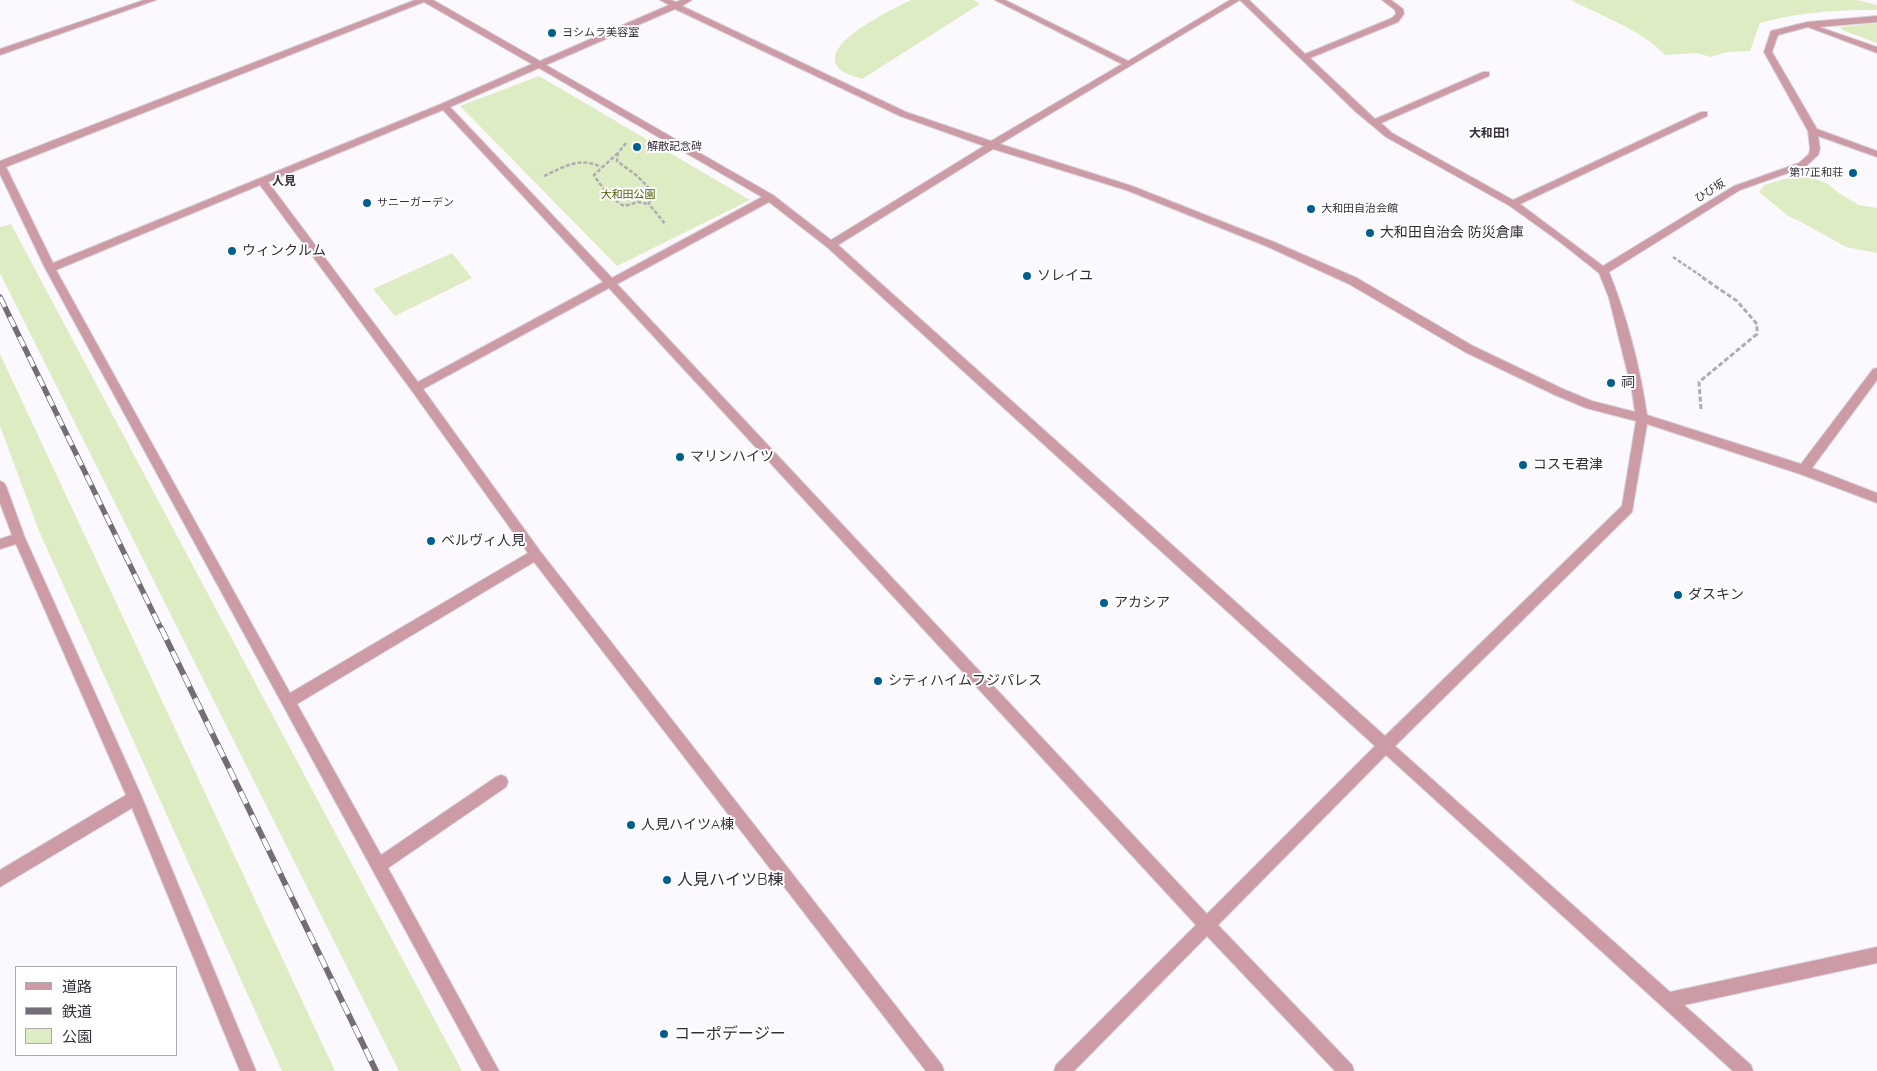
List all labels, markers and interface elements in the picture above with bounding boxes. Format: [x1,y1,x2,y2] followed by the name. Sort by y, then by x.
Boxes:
[562,26,639,40] place label: ヨシムラ美容室
[546,27,558,39] marker: ヨシムラ美容室
[1469,126,1509,140] district label: 大和田1
[647,140,702,154] place label: 解散記念碑
[631,141,643,153] marker: 解散記念碑
[1789,166,1843,180] place label: 第17正和荘
[1847,167,1859,179] marker: 第17正和荘
[272,174,296,188] district label: 人見
[1693,177,1727,205] street label: ひび坂
[601,188,655,202] park label: 大和田公園
[377,196,454,210] place label: サニーガーデン
[361,197,373,209] marker: サニーガーデン
[1321,202,1398,216] place label: 大和田自治会館
[1305,203,1317,215] marker: 大和田自治会館
[1380,225,1524,241] place label: 大和田自治会 防災倉庫
[1364,227,1376,239] marker: 大和田自治会 防災倉庫
[242,243,326,259] place label: ウィンクルム
[226,245,238,257] marker: ウィンクルム
[1037,268,1093,284] place label: ソレイユ
[1021,270,1033,282] marker: ソレイユ
[1621,375,1635,391] place label: 祠
[1605,377,1617,389] marker: 祠
[690,449,774,465] place label: マリンハイツ
[674,451,686,463] marker: マリンハイツ
[1533,457,1603,473] place label: コスモ君津
[1517,459,1529,471] marker: コスモ君津
[441,533,525,549] place label: ベルヴィ人見
[425,535,437,547] marker: ベルヴィ人見
[1688,587,1744,603] place label: ダスキン
[1672,589,1684,601] marker: ダスキン
[1114,595,1170,611] place label: アカシア
[1098,597,1110,609] marker: アカシア
[888,673,1042,689] place label: シティハイムフジパレス
[872,675,884,687] marker: シティハイムフジパレス
[641,817,734,833] place label: 人見ハイツA棟
[625,819,637,831] marker: 人見ハイツA棟
[677,870,783,890] place label: 人見ハイツB棟
[661,874,673,886] marker: 人見ハイツB棟
[15,966,178,1056] legend
[62,977,92,996] text: 道路
[62,1002,92,1021] text: 鉄道
[674,1024,786,1044] place label: コーポデージー
[62,1027,92,1046] text: 公園
[658,1028,670,1040] marker: コーポデージー

